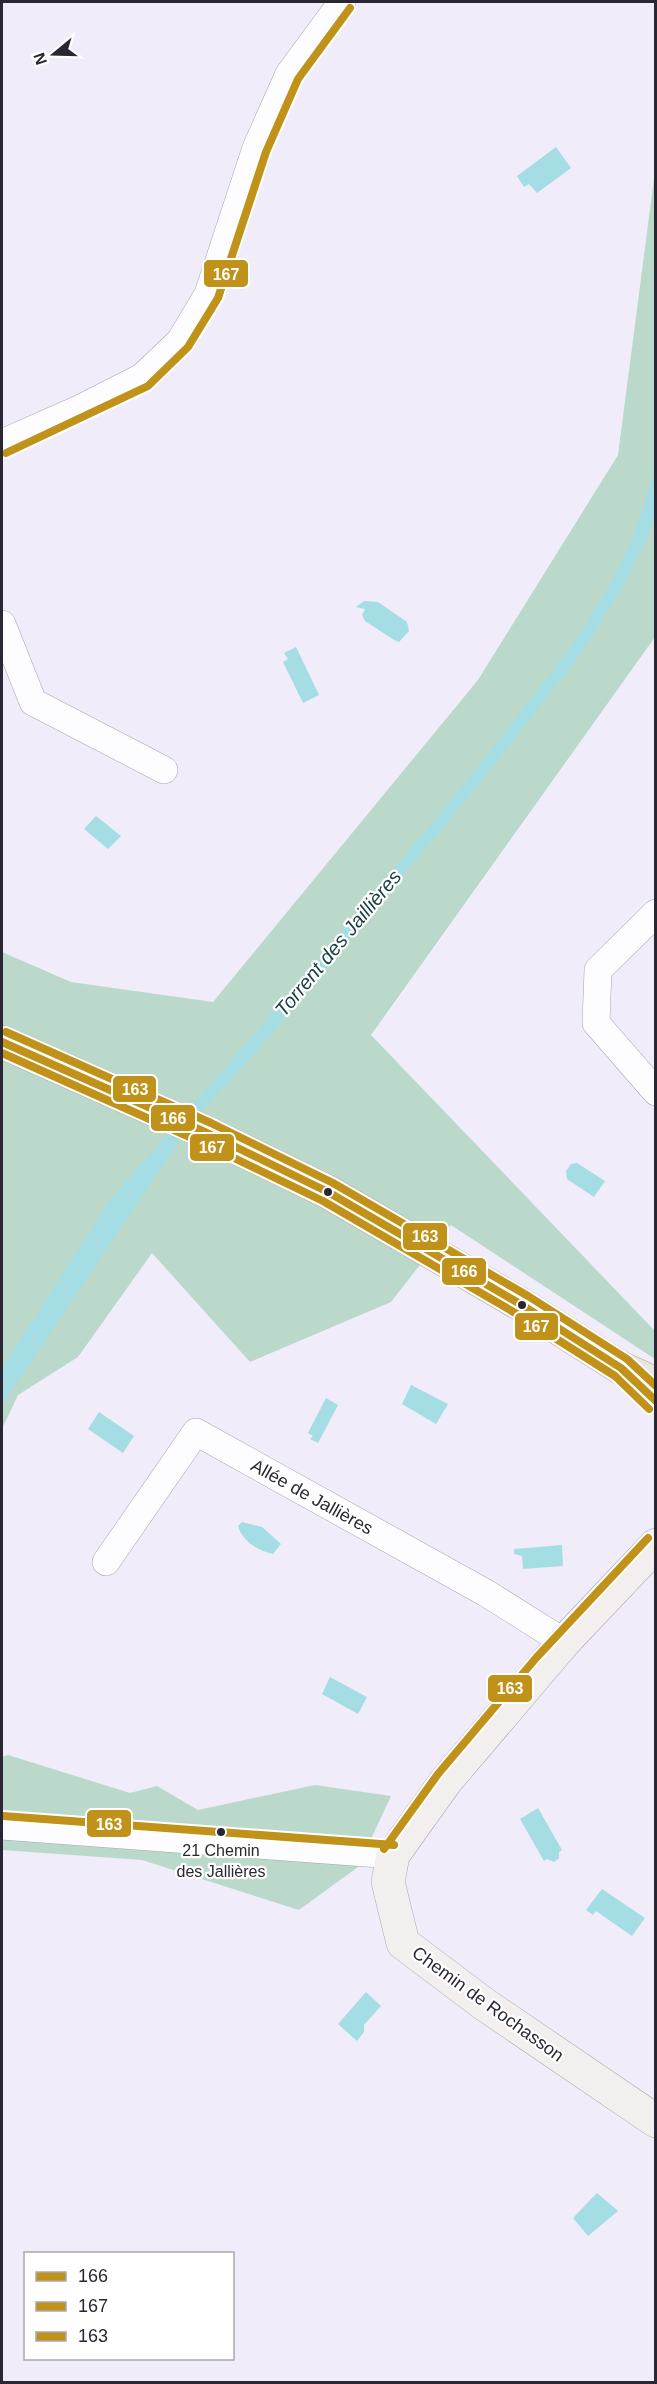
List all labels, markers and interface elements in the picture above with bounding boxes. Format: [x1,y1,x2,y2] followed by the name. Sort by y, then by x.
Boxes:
[24,24,84,84] north arrow
[30,50,50,67] text: N
[203,259,249,288] line badge: 167
[213,266,239,283] text: 167
[271,866,405,1020] water label: Torrent des Jaillières
[112,1075,157,1103] line badge: 163
[122,1081,148,1098] text: 163
[150,1104,196,1132] line badge: 166
[160,1110,186,1127] text: 166
[189,1133,235,1162] line badge: 167
[199,1139,225,1156] text: 167
[322,1186,334,1198] unlabelled marker
[402,1222,448,1251] line badge: 163
[412,1228,438,1245] text: 163
[441,1257,487,1286] line badge: 166
[451,1263,477,1280] text: 166
[516,1299,528,1311] unlabelled marker
[514,1312,559,1341] line badge: 167
[523,1318,549,1335] text: 167
[248,1455,376,1539] street label: Allée de Jallières
[487,1674,533,1703] line badge: 163
[497,1680,523,1697] text: 163
[86,1809,132,1838] line badge: 163
[96,1816,122,1833] text: 163
[215,1826,227,1838] marker: 21 Chemin des Jallières
[177,1842,265,1880] place label: 21 Chemin des Jallières
[408,1942,568,2066] street label: Chemin de Rochasson
[24,2252,234,2360] legend
[78,2266,108,2286] text: 166
[78,2296,108,2316] text: 167
[78,2326,108,2346] text: 163

